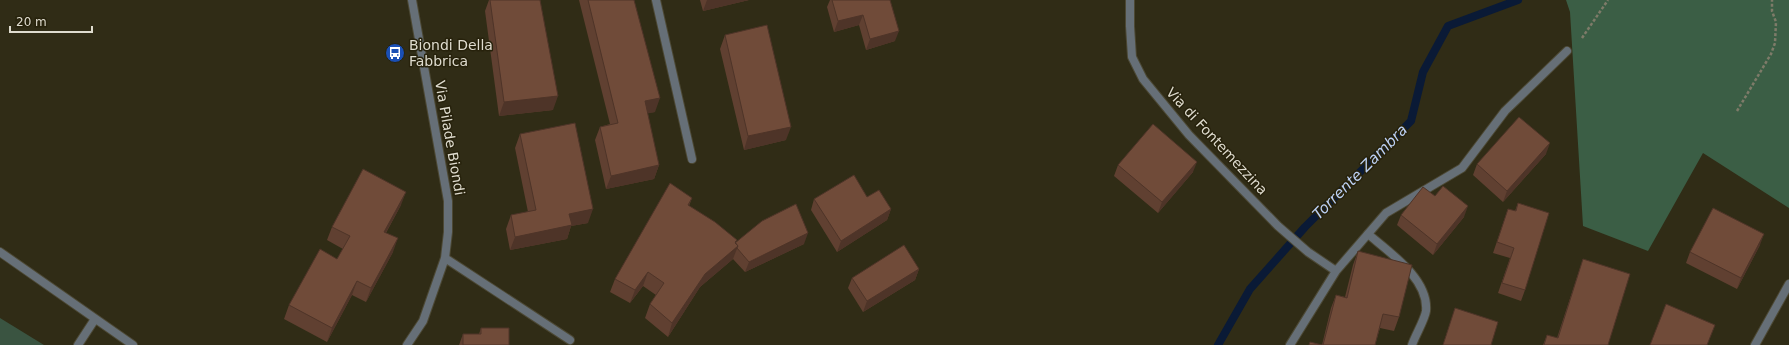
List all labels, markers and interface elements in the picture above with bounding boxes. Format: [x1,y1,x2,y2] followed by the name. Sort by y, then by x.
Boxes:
[10,8,92,34] scale bar
[16,15,47,29] text: 20 m
[409,37,493,69] place label: Biondi Della Fabbrica
[384,42,406,64] bus stop icon: Biondi Della Fabbrica
[432,79,468,197] street label: Via Pilade Biondi
[1163,84,1271,198] street label: Via di Fontemezzina
[1309,121,1411,223] water label: Torrente Zambra

